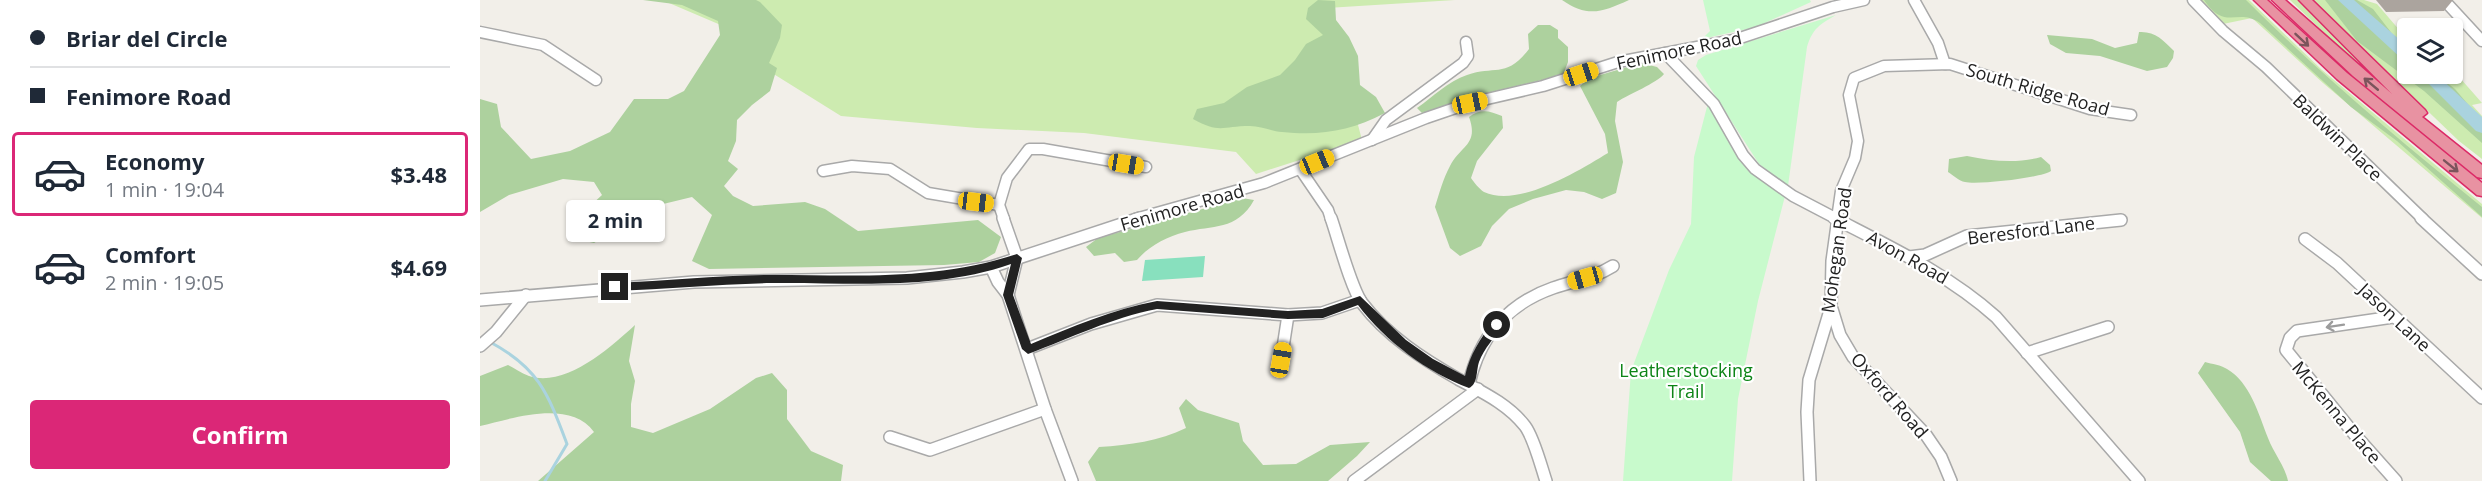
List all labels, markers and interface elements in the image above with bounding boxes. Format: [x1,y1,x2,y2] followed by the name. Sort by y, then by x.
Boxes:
[2397,18,2463,84] map controls
[2397,18,2463,84] button: layers
[66,23,228,53] text: Briar del Circle
[1614,25,1744,75] street label: Fenimore Road
[2294,33,2309,47] one-way arrow
[1964,57,2112,121] street label: South Ridge Road
[1561,60,1601,88] car
[2364,77,2379,91] one-way arrow
[66,81,232,111] text: Fenimore Road
[2288,88,2388,186] street label: Baldwin Place
[1451,90,1489,116] car
[105,146,204,176] text: Economy
[33,147,87,201] icon: car
[1297,147,1337,177] car
[1107,152,1145,176] car
[390,159,447,189] text: $3.48
[2443,160,2459,173] one-way arrow
[105,176,224,203] text: 1 min · 19:04
[1117,178,1247,236] street label: Fenimore Road
[1815,186,1857,314] street label: Mohegan Road
[957,191,995,213] car
[566,200,664,242] callout: 2 min
[588,207,643,234] text: 2 min
[1966,210,2096,250] street label: Beresford Lane
[1863,225,1953,289] street label: Avon Road
[105,239,196,269] text: Comfort
[33,240,87,294] icon: car
[390,252,447,282] text: $4.69
[1565,264,1605,292] car
[105,269,224,296] text: 2 min · 19:05
[601,273,628,300] route end
[2352,276,2436,357] street label: Jason Lane
[1483,311,1510,338] route start
[2326,320,2346,331] one-way arrow
[1269,341,1293,379] car
[1846,347,1934,443] street label: Oxford Road
[2287,356,2387,468] street label: McKenna Place
[1619,358,1753,403] park label: Leatherstocking Trail
[30,400,450,469] button: Confirm

